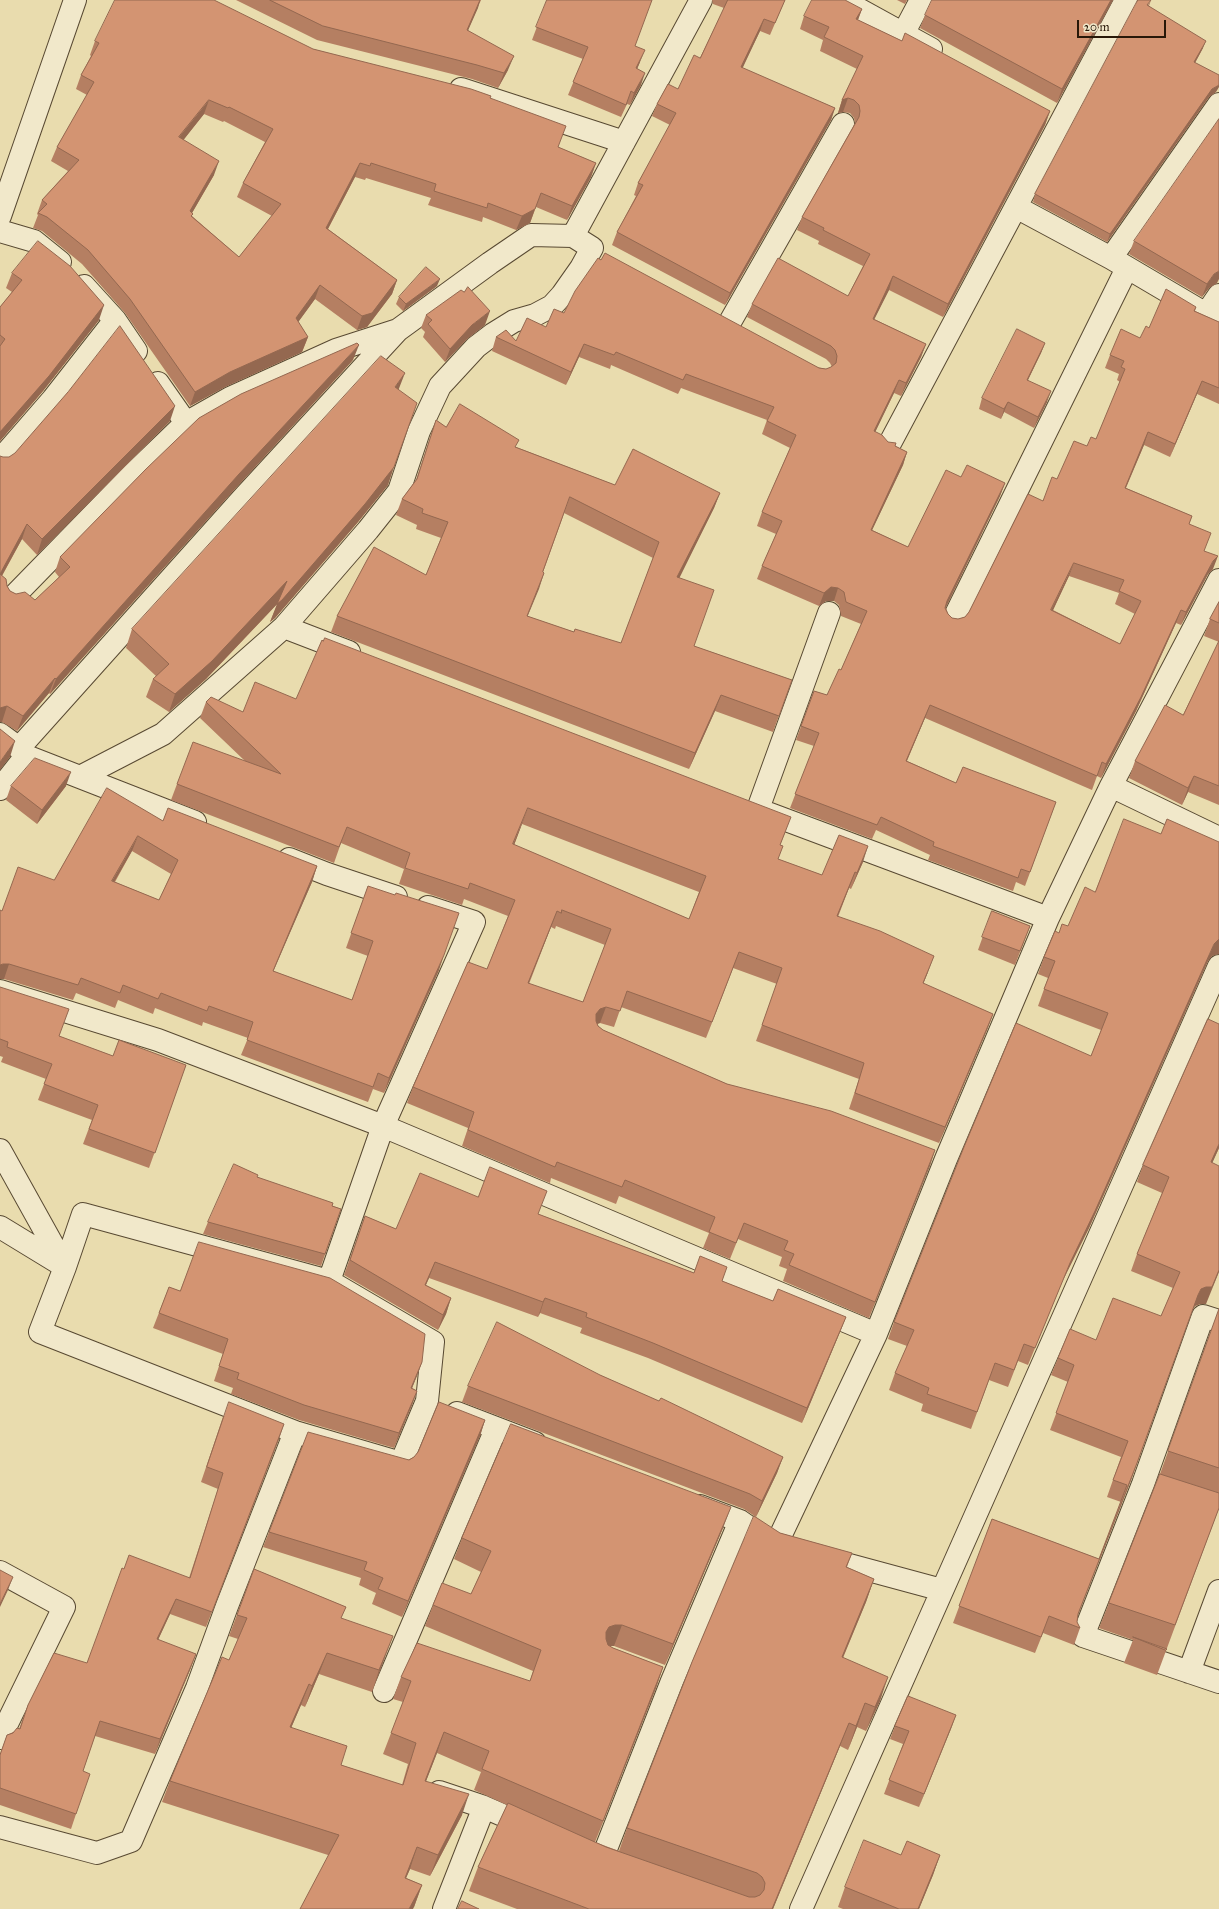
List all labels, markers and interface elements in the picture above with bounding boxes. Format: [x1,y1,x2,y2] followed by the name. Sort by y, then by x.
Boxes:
[1079,12,1168,38] scale bar
[1084,20,1110,34] text: 20 m

